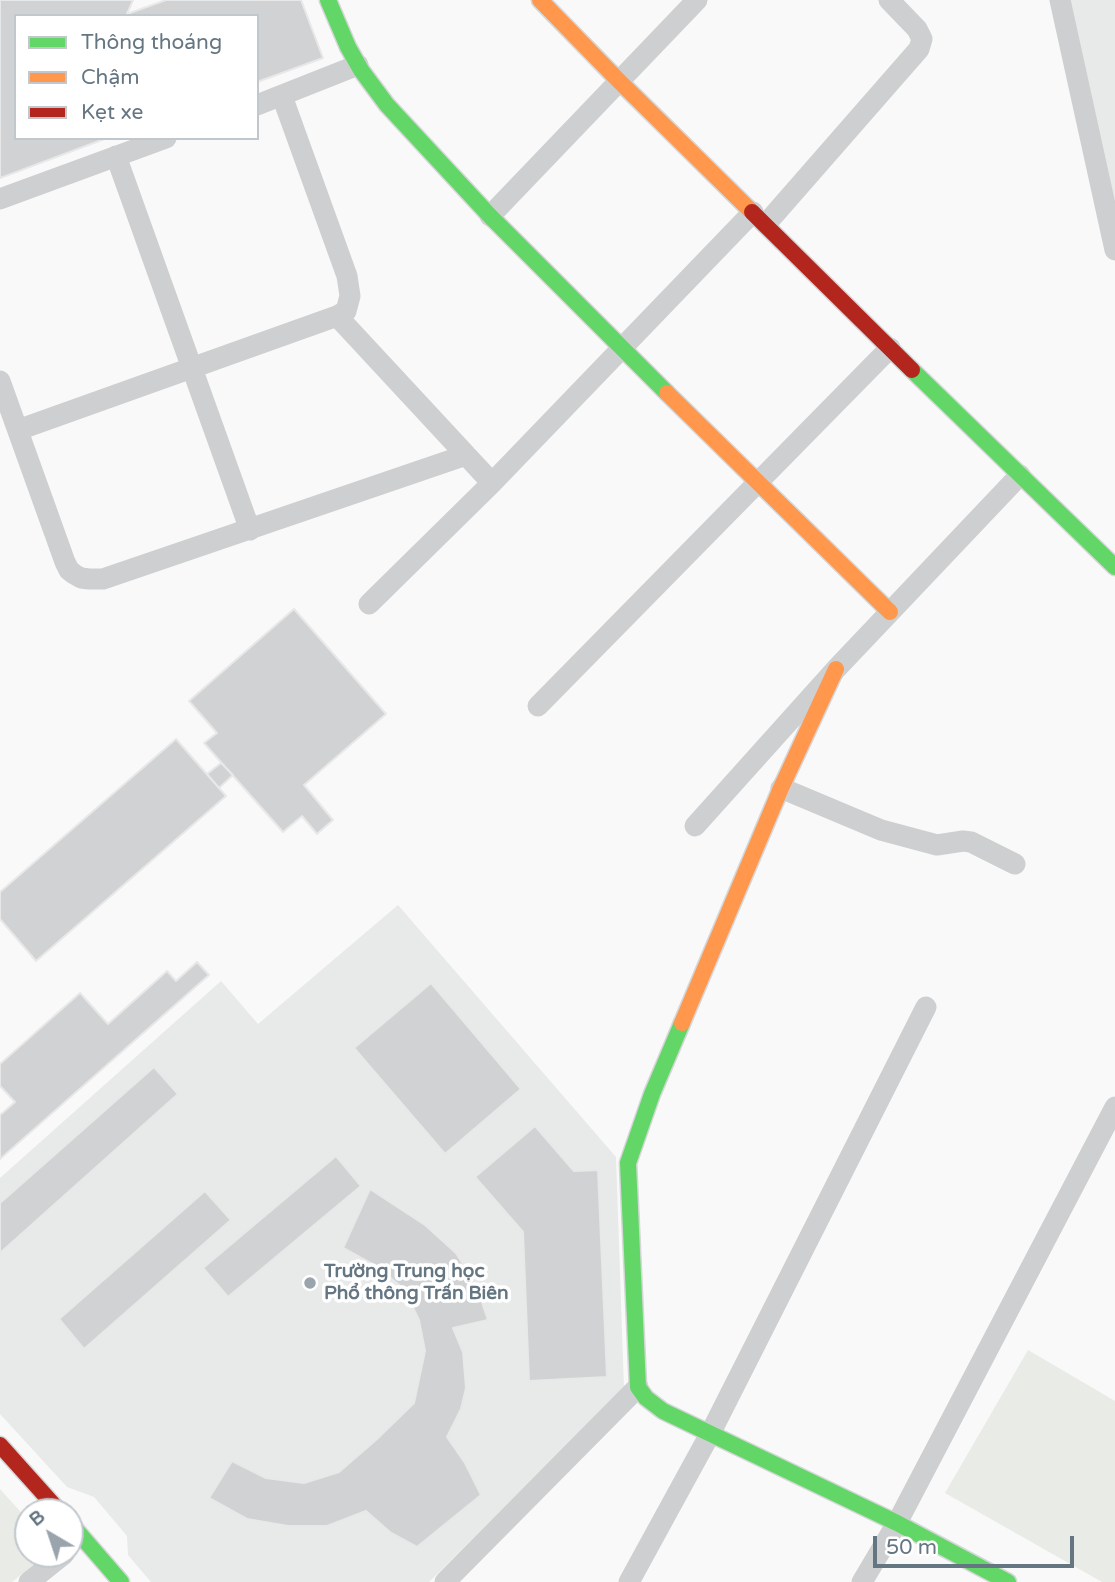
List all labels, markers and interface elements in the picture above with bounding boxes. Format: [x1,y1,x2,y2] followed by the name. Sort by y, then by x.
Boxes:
[14,14,259,140] legend
[81,30,222,55] text: Thông thoáng
[81,65,139,90] text: Chậm
[81,100,143,125] text: Kẹt xe
[324,1261,509,1305] place label: Trường Trung học Phổ thông Trấn Biên
[302,1275,318,1291] marker: Trường Trung học Phổ thông Trấn Biên
[14,1498,84,1568] north arrow
[25,1506,49,1531] text: B
[877,1522,1078,1566] scale bar
[886,1535,937,1560] text: 50 m

